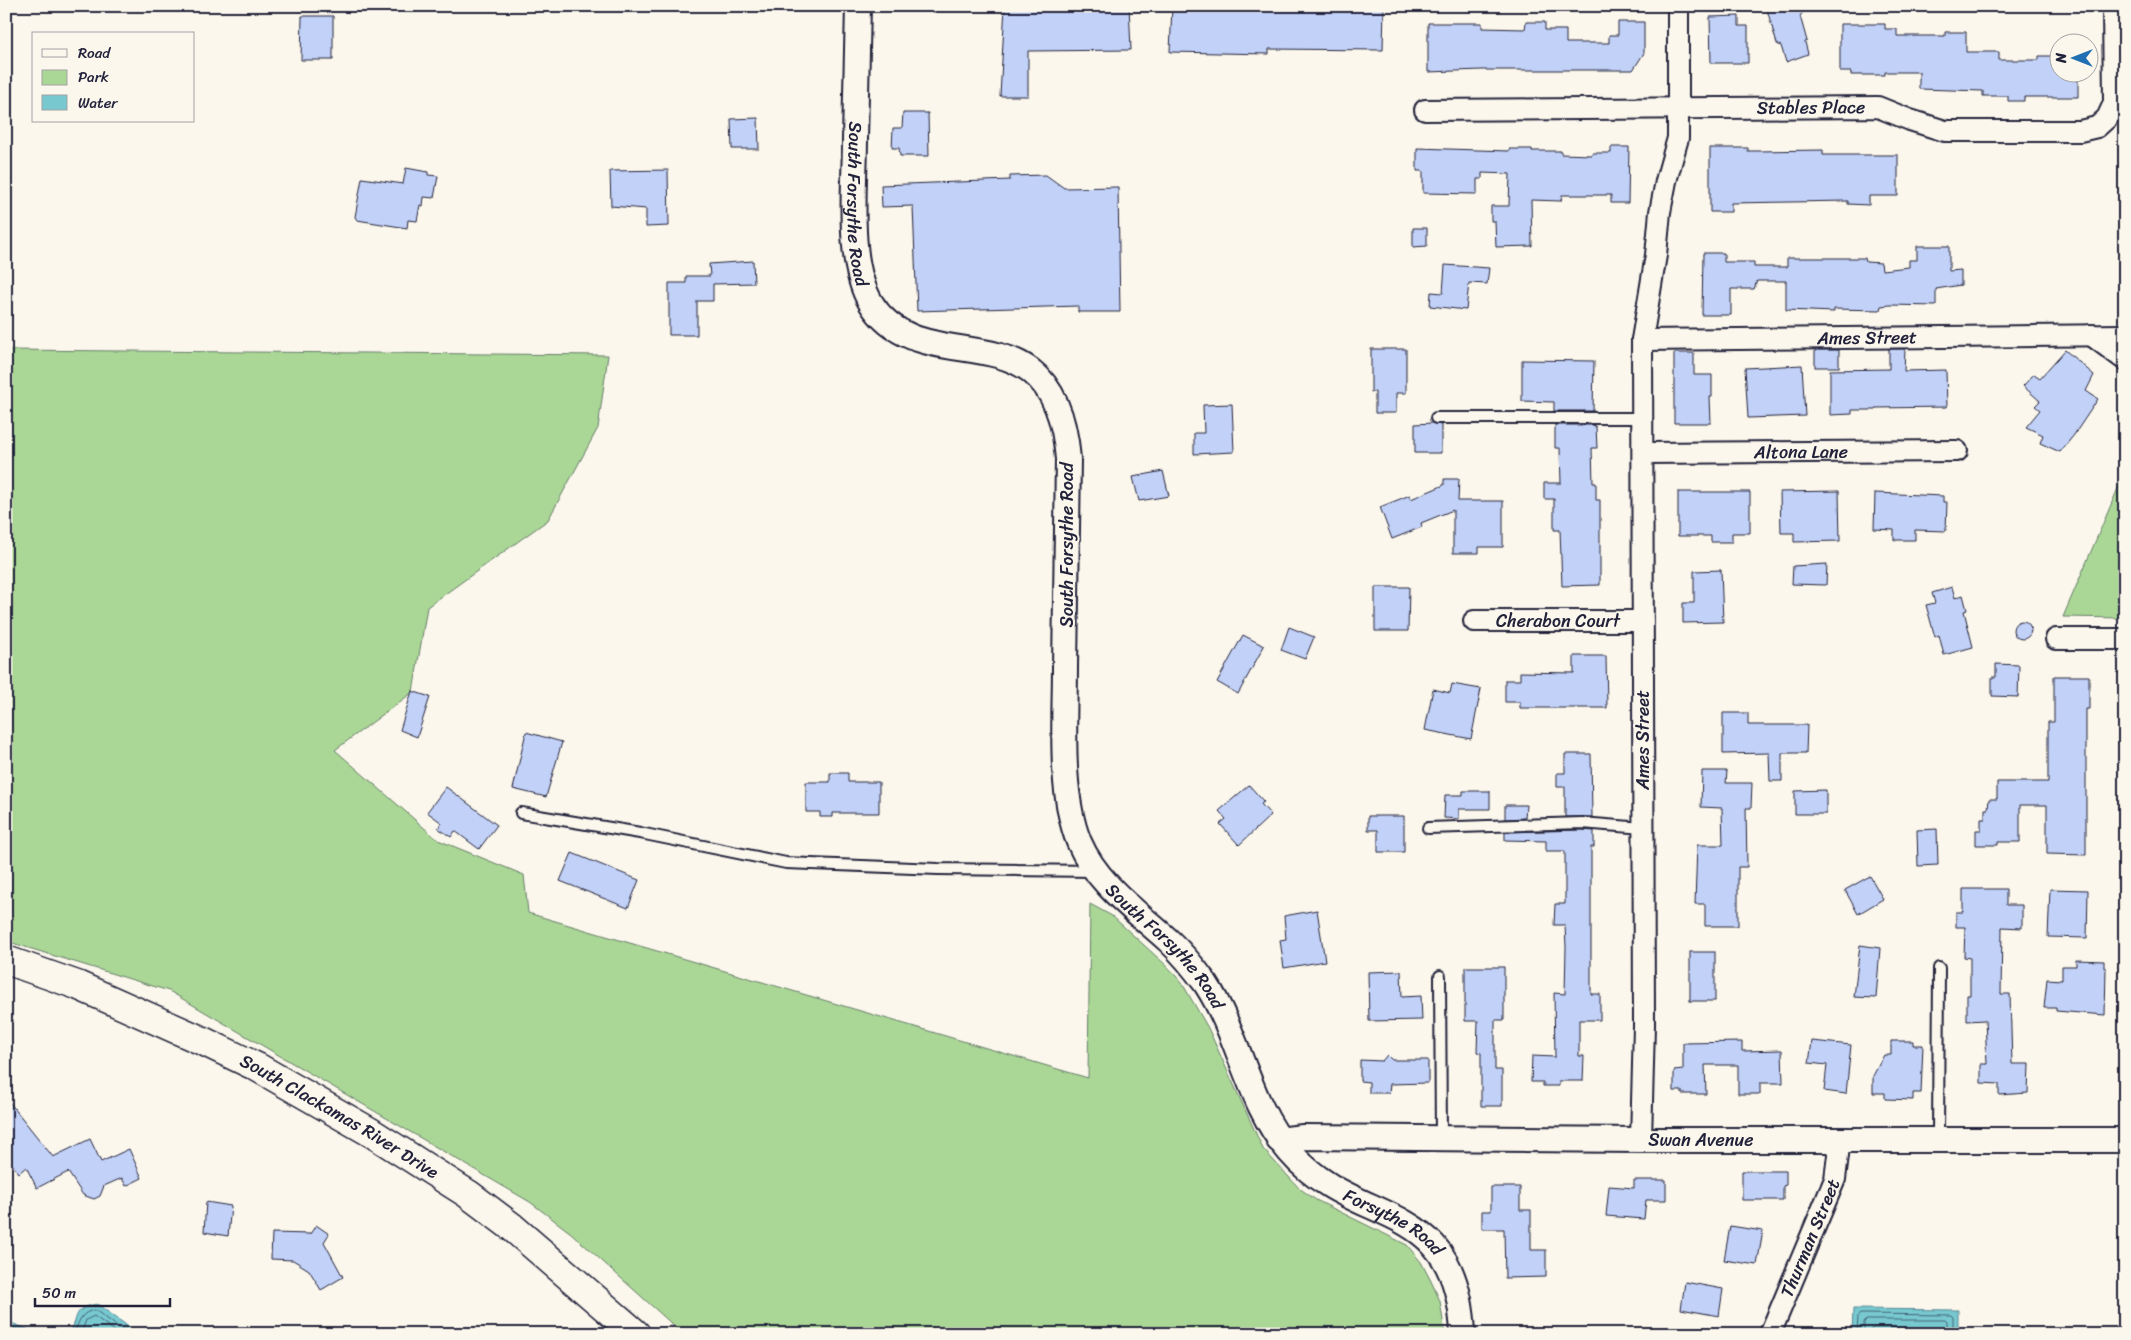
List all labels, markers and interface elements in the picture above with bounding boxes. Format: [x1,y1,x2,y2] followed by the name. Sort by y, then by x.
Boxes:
[32,32,195,122] legend
[2048,32,2098,82] north arrow
[78,40,111,66] text: Road
[2049,53,2074,64] text: N
[78,64,109,90] text: Park
[78,90,118,116] text: Water
[1757,91,1865,124] street label: Stables Place
[837,121,879,292] street label: South Forsythe Road
[1816,321,1917,354] street label: Ames Street
[1753,436,1848,468] street label: Altona Lane
[1051,461,1083,628] street label: South Forsythe Road
[1496,605,1621,637] street label: Cherabon Court
[1627,690,1659,791] street label: Ames Street
[1097,875,1234,1016] street label: South Forsythe Road
[234,1045,446,1188] street label: South Clackamas River Drive
[1648,1124,1753,1156] street label: Swan Avenue
[1771,1174,1849,1302] street label: Thurman Street
[1338,1180,1453,1264] street label: Forsythe Road
[35,1275,170,1307] scale bar
[42,1280,77,1306] text: 50 m

